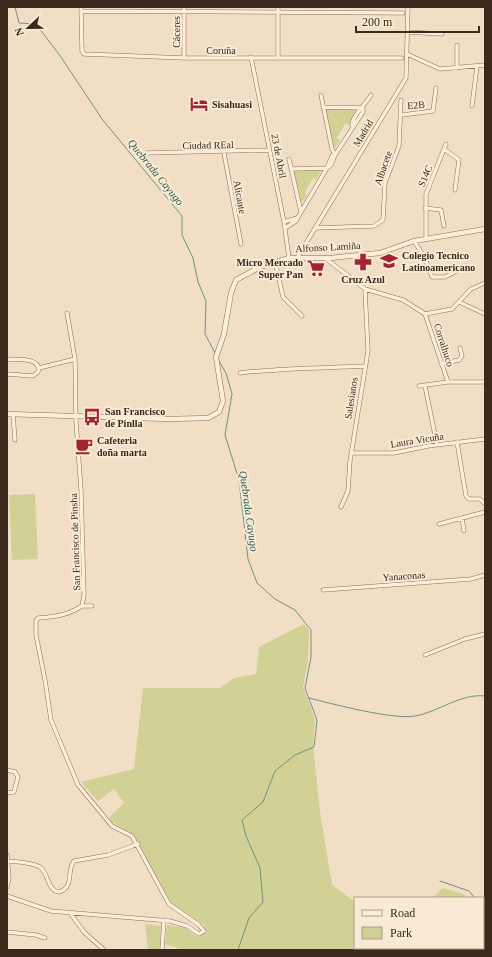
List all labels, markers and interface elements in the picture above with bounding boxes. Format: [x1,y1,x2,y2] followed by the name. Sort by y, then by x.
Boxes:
[8,8,48,48] north arrow
[356,8,479,34] scale bar
[362,15,393,29] text: 200 m
[171,16,182,48] street label: Cáceres
[12,26,26,38] text: N
[206,45,236,56] street label: Coruña
[189,94,209,114] hotel icon: Sisahuasi
[212,99,252,110] place label: Sisahuasi
[407,99,426,111] street label: E2B
[351,118,375,148] street label: Madrid
[269,133,289,179] street label: 23 de Abril
[126,137,187,208] water label: Quebrada Cayugo
[182,139,234,151] street label: Ciudad REal
[372,149,394,187] street label: Albacete
[416,163,434,188] street label: S14C
[232,179,248,215] street label: Alicante
[295,240,361,254] street label: Alfonso Lamiña
[402,250,475,273] place label: Colegio Tecnico Latinoamericano
[379,251,399,271] school or university icon: Colegio Tecnico Latinoamericano
[353,252,373,272] pharmacy icon: Cruz Azul
[236,257,303,280] place label: Micro Mercado Super Pan
[306,258,326,278] supermarket icon: Micro Mercado Super Pan
[341,274,385,285] place label: Cruz Azul
[432,322,456,368] street label: Corralhuco
[342,376,360,420] street label: Salesianos
[105,406,165,429] place label: San Francisco de Pinlla
[82,407,102,427] bus stop icon: San Francisco de Pinlla
[390,430,445,450] street label: Laura Vicuña
[97,435,147,458] place label: Cafeteria doña marta
[74,436,94,456] cafe icon: Cafeteria doña marta
[237,470,261,553] water label: Quebrada Cayugo
[68,493,82,591] street label: San Francisco de Pinsha
[382,569,426,583] street label: Yanaconas
[354,897,484,949] legend
[390,906,415,920] text: Road
[390,926,412,940] text: Park

